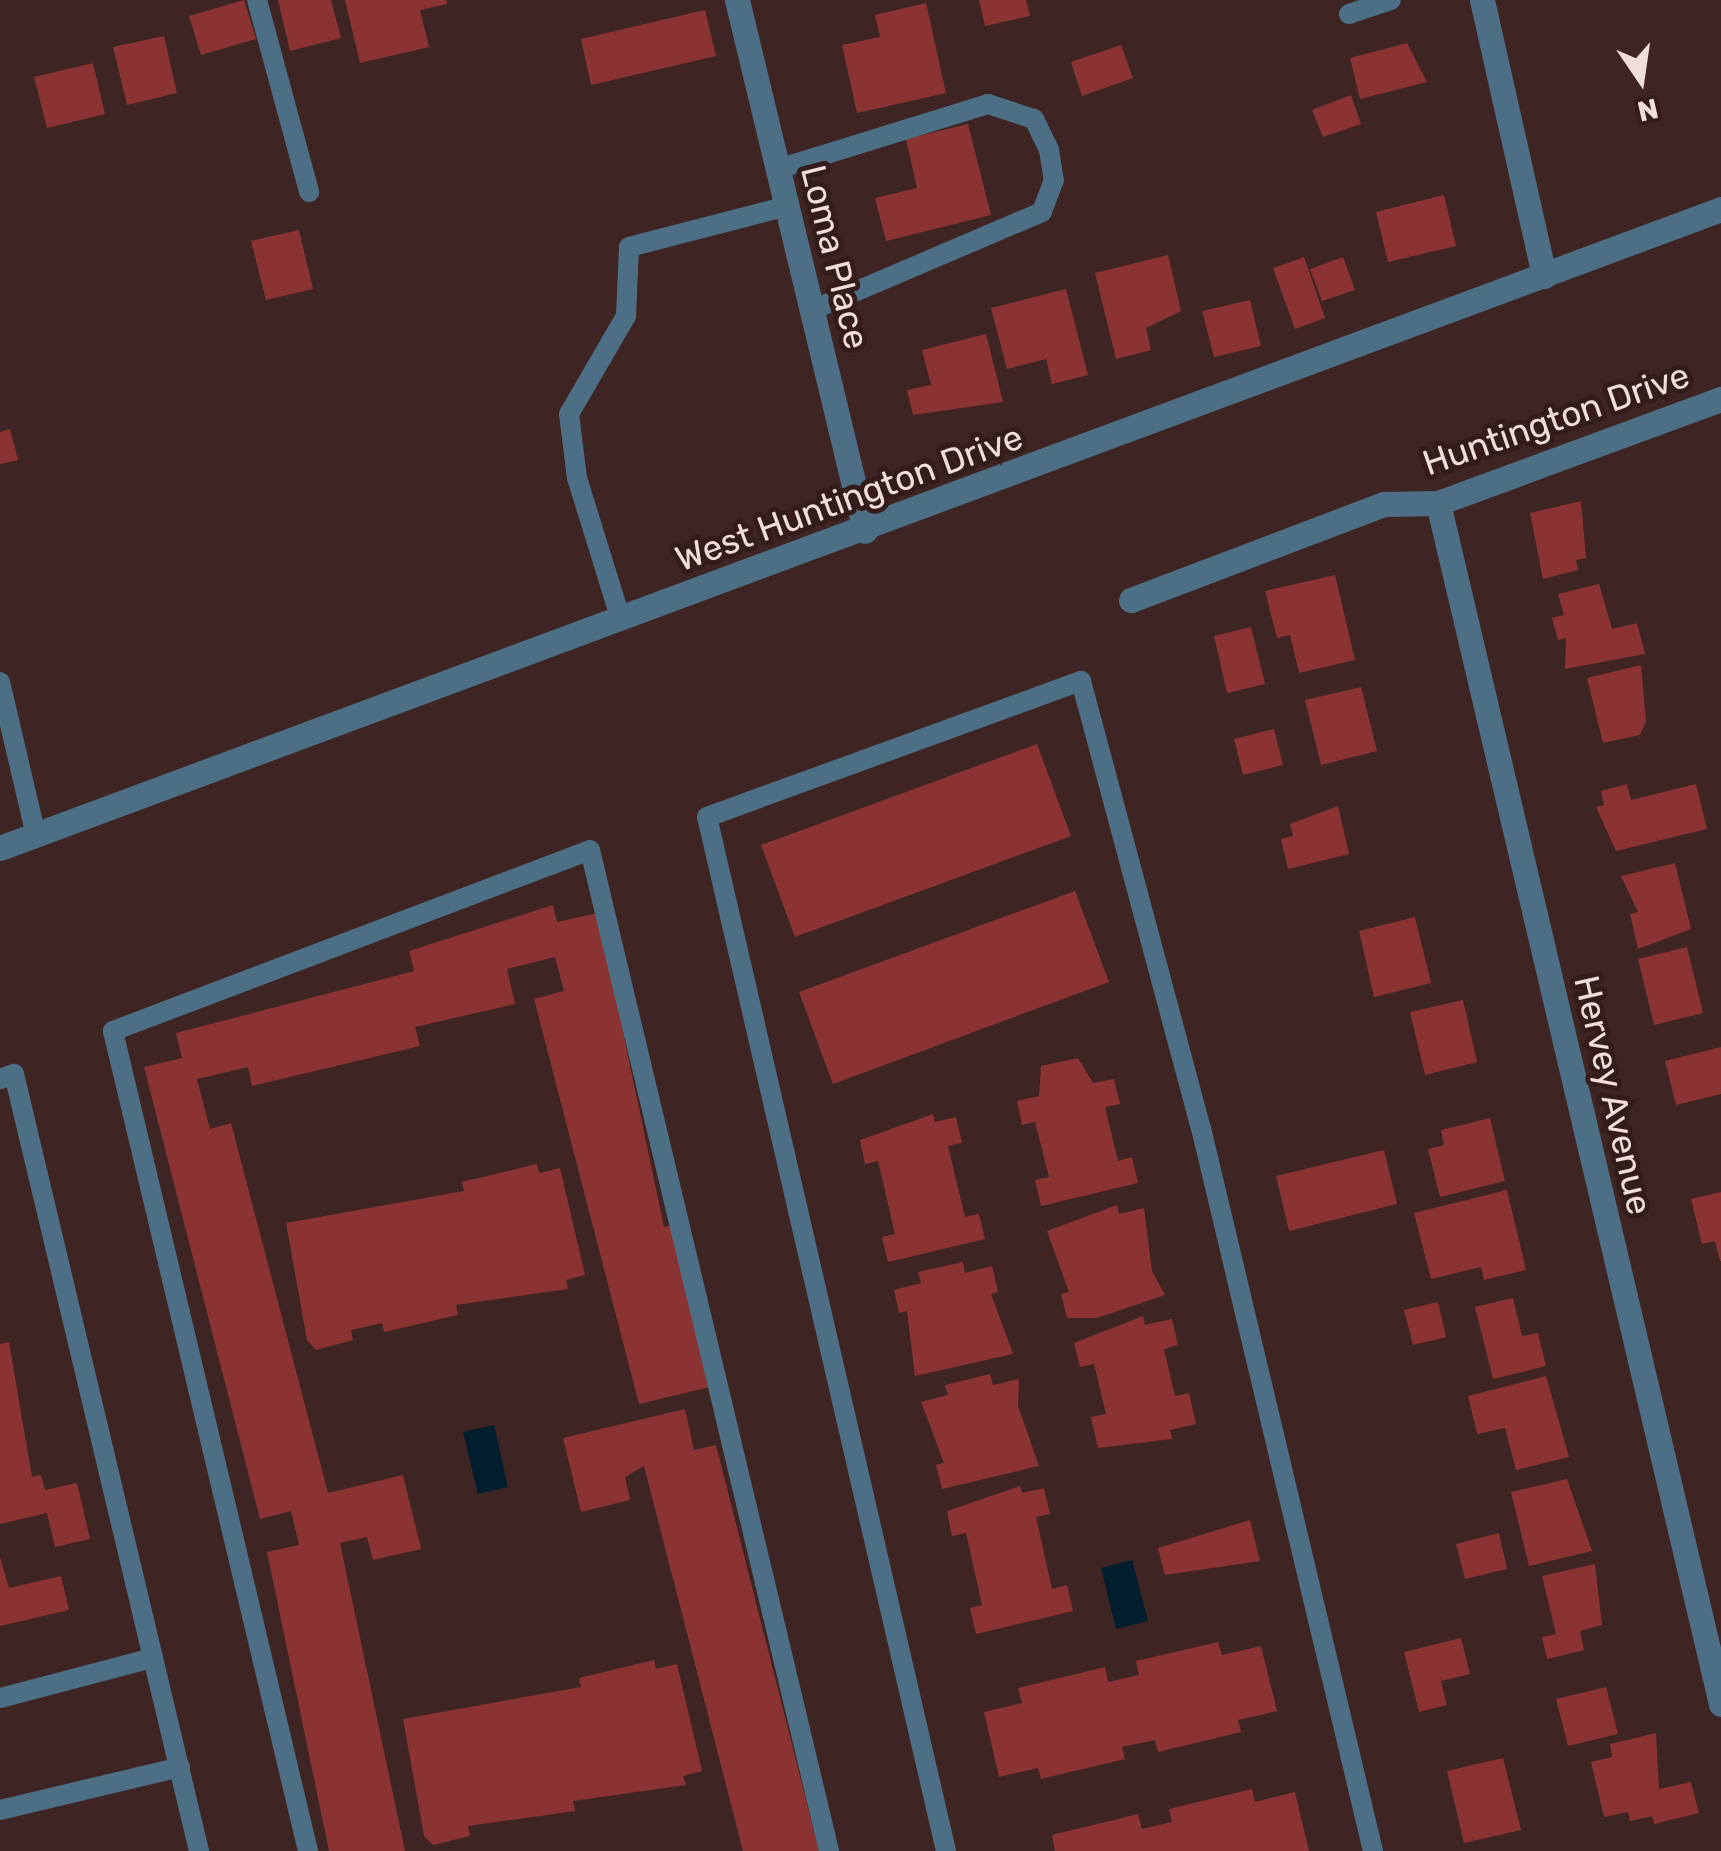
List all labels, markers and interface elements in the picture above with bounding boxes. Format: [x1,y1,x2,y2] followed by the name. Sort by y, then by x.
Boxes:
[1591,30,1691,130] north arrow
[1634,91,1661,128] text: N
[792,161,878,353] street label: Loma Place
[1417,354,1695,484] street label: Huntington Drive
[670,416,1028,580] street label: West Huntington Drive
[1565,970,1661,1220] street label: Hervey Avenue

